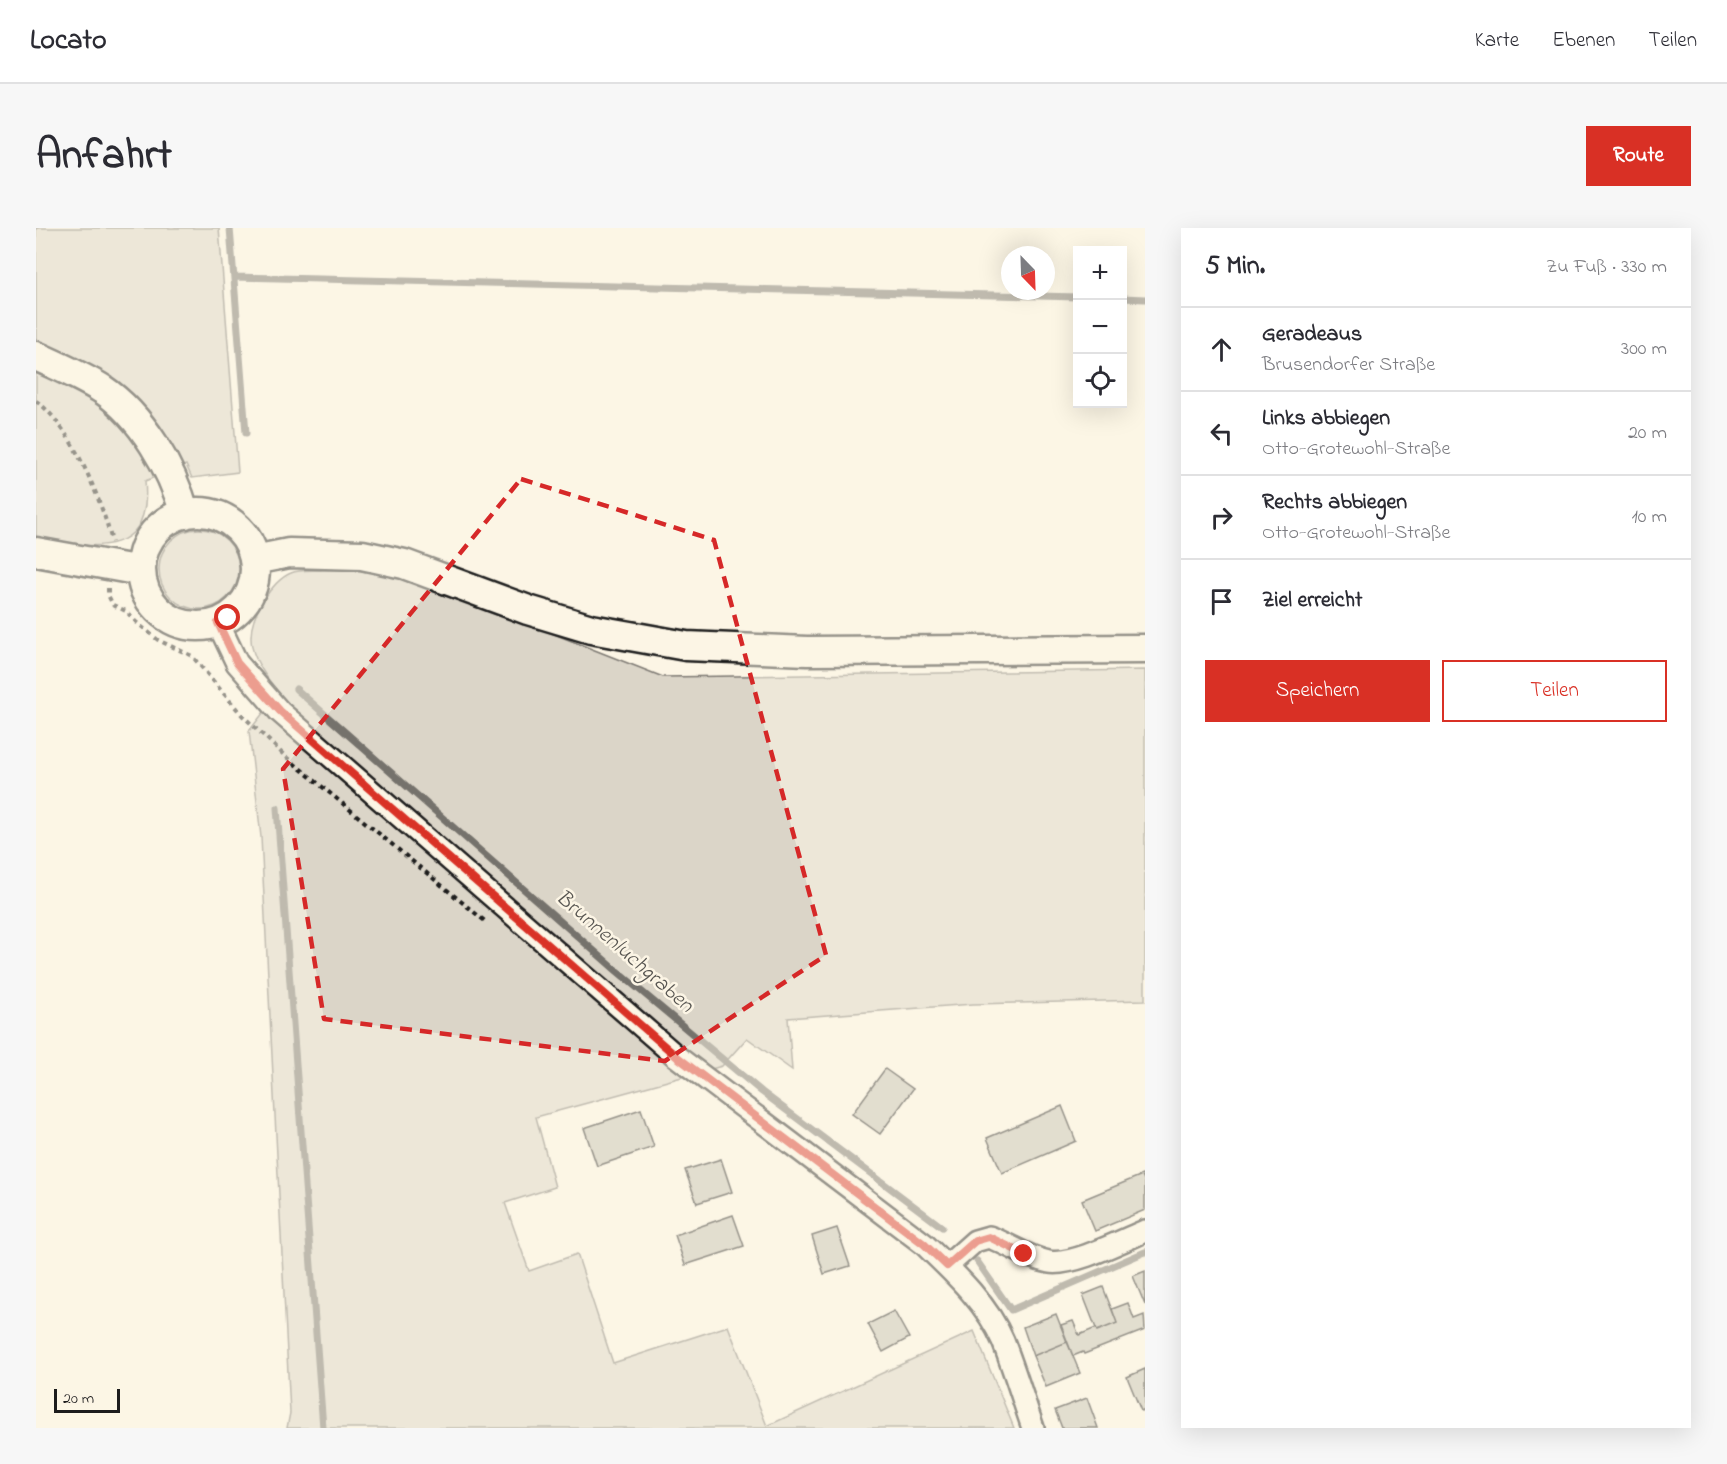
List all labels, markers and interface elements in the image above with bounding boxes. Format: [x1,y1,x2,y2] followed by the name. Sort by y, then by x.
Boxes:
[30,21,106,62] text: Locato
[1475,26,1519,56] text: Karte
[1552,26,1615,56] text: Ebenen
[1648,26,1697,56] text: Teilen
[36,126,172,187] text: Anfahrt
[1586,126,1691,186] button: Route
[1001,246,1055,300] north arrow
[1073,246,1127,408] map controls
[1073,246,1127,300] button: +
[1205,248,1265,286] text: 5 Min.
[1546,253,1667,282] text: Zu Fuß · 330 m
[1073,300,1127,354] button: −
[1262,319,1362,351] text: Geradeaus
[1205,333,1238,366] icon: ahead
[1621,335,1667,364] text: 300 m
[1262,351,1435,380] text: Brusendorfer Straße
[1073,354,1127,408] button: locate
[1262,403,1390,435] text: Links abbiegen
[1205,417,1238,450] icon: left
[1628,419,1667,448] text: 20 m
[1262,435,1450,464] text: Otto-Grotewohl-Straße
[1262,487,1407,519] text: Rechts abbiegen
[1205,501,1238,534] icon: right
[1631,503,1667,532] text: 10 m
[1262,519,1450,548] text: Otto-Grotewohl-Straße
[1205,585,1238,618] icon: arrive
[1262,585,1362,617] text: Ziel erreicht
[214,604,240,630] route start
[1205,660,1430,722] button: Speichern
[1442,660,1667,722] button: Teilen
[548,883,701,1022] water label: Brunnenluchgraben
[1010,1240,1036,1266] route end
[54,1386,120,1414] scale bar
[63,1387,94,1411] text: 20 m

